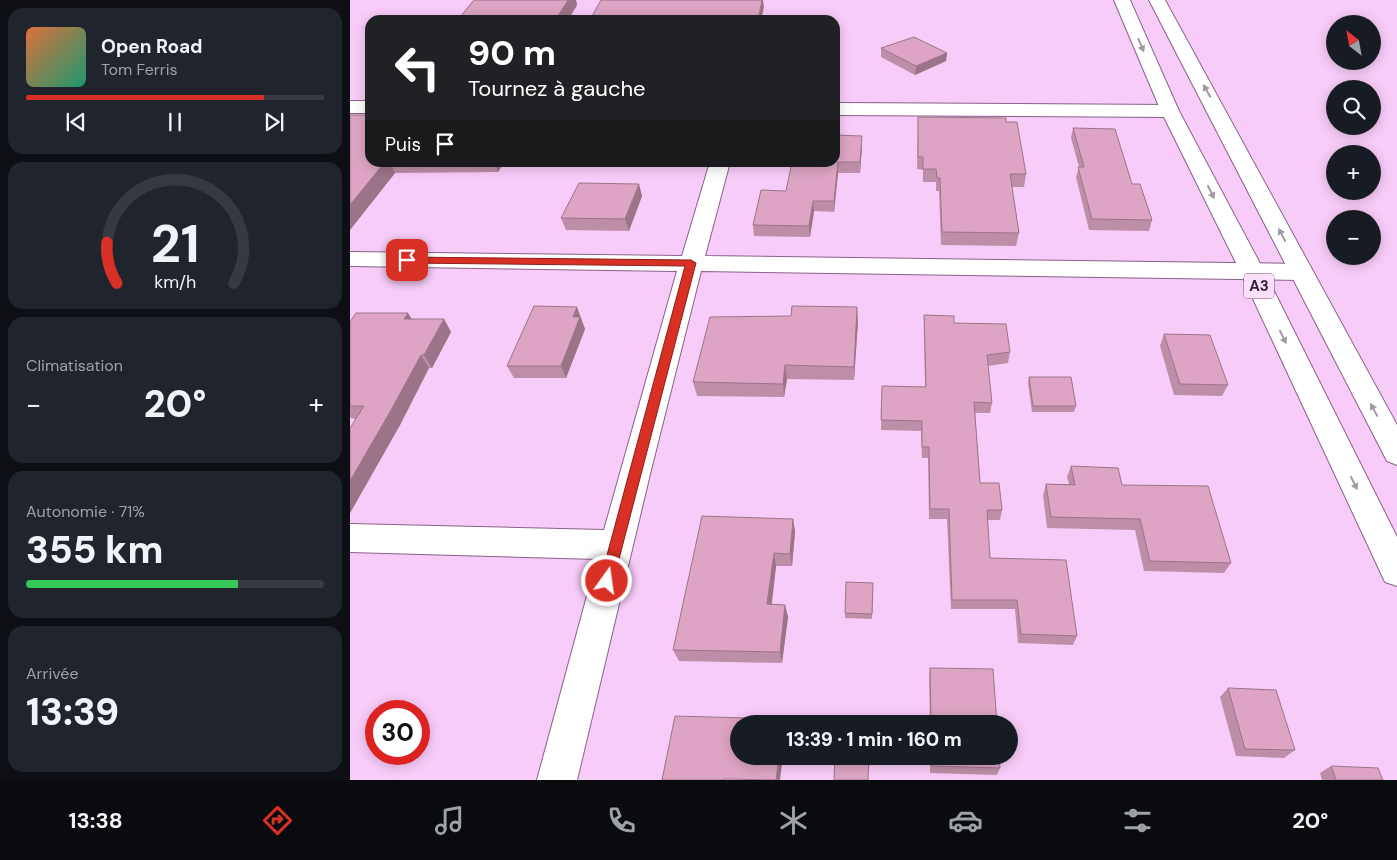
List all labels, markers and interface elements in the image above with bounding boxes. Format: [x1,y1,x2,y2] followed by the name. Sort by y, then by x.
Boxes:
[1326,15,1381,70] north arrow
[1326,15,1381,265] map controls
[468,30,556,76] text: 90 m
[101,34,203,59] text: Open Road
[385,35,450,100] icon: left
[1138,38,1146,52] one-way arrow
[101,59,178,80] text: Tom Ferris
[468,74,646,103] text: Tournez à gauche
[1326,80,1381,135] button: search
[1203,84,1211,99] one-way arrow
[62,108,90,136] icon: previous
[161,108,189,136] icon: pause
[260,108,288,136] icon: next
[431,130,459,158] icon: arrive
[385,132,421,157] text: Puis
[1326,145,1381,200] button: +
[1207,184,1215,199] one-way arrow
[151,210,199,278] text: 21
[1326,210,1381,265] button: −
[1278,228,1286,243] one-way arrow
[386,239,428,281] pin
[393,246,421,274] icon: arrive
[154,270,196,294] text: km/h
[1244,274,1274,298] road number: A3
[1280,330,1288,344] one-way arrow
[26,355,123,376] text: Climatisation
[144,379,206,429] text: 20°
[26,386,41,423] text: −
[309,386,324,423] text: +
[1370,403,1378,417] one-way arrow
[1350,476,1358,490] one-way arrow
[26,501,145,522] text: Autonomie · 71%
[26,525,163,575] text: 355 km
[580,554,632,606] position arrow
[26,663,79,684] text: Arrivée
[26,687,119,737] text: 13:39
[365,700,430,765] speed limit sign: 30
[786,727,962,752] text: 13:39 · 1 min · 160 m
[260,803,295,838] icon: directions
[432,803,467,838] icon: music
[604,803,639,838] icon: phone
[776,803,811,838] icon: climate
[948,803,983,838] icon: car
[1120,803,1155,838] icon: filters
[69,806,123,835] text: 13:38
[1292,806,1328,835] text: 20°

